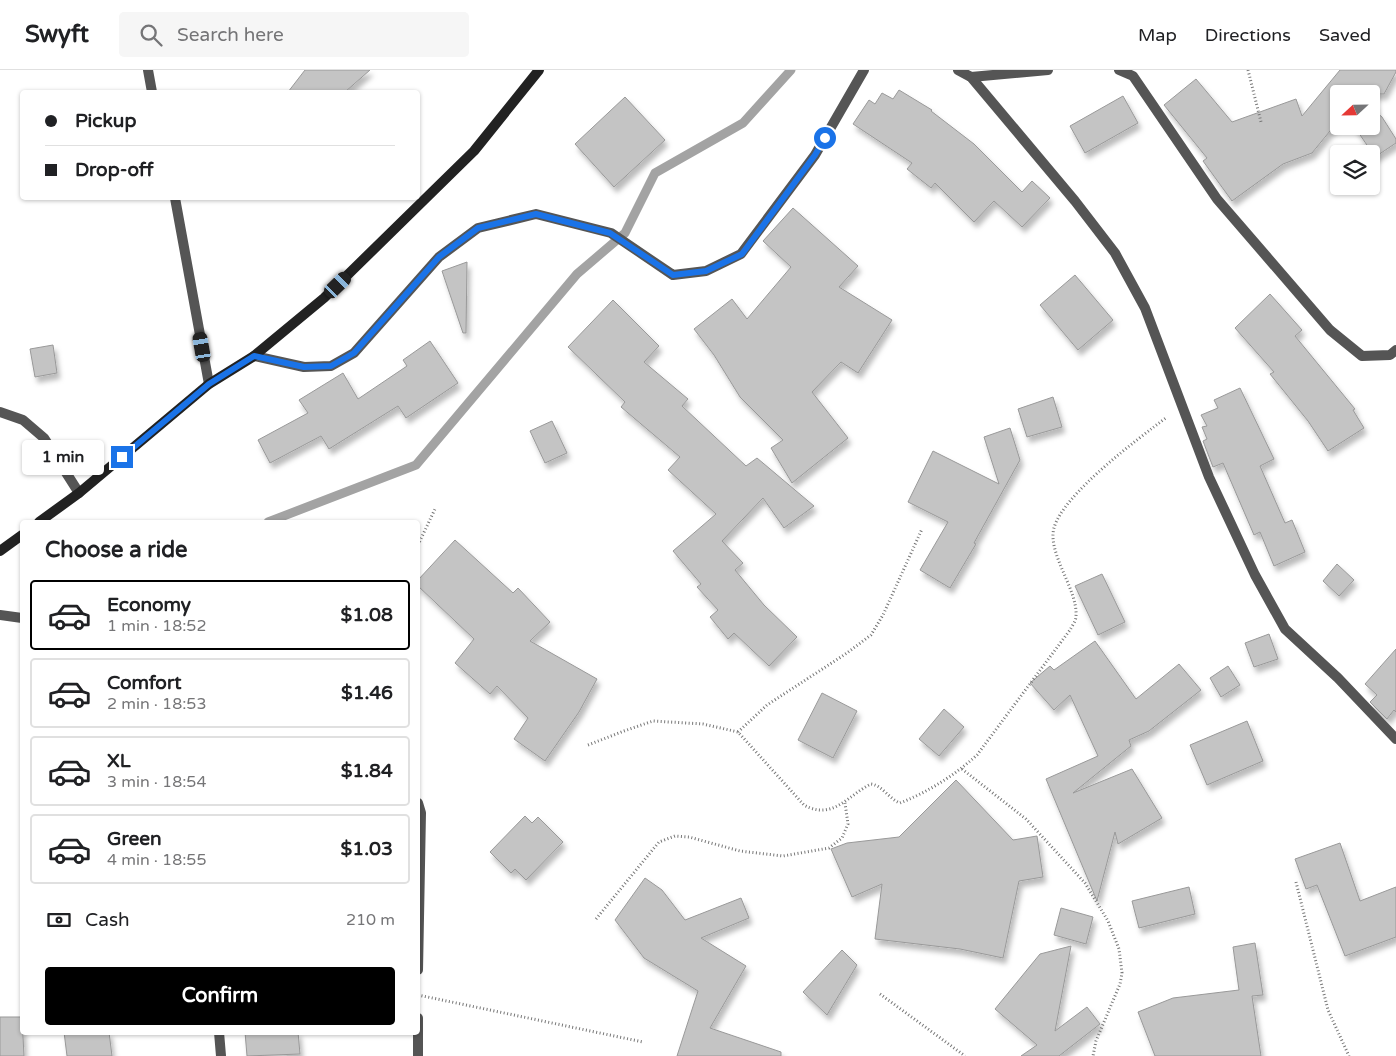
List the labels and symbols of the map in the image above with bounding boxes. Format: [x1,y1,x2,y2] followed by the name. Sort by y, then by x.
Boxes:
[1330,85,1380,135] north arrow
[814,127,836,149] route start
[321,269,354,301] car
[192,331,211,363] car
[22,440,104,474] callout: 1 min
[111,446,133,468] route end

